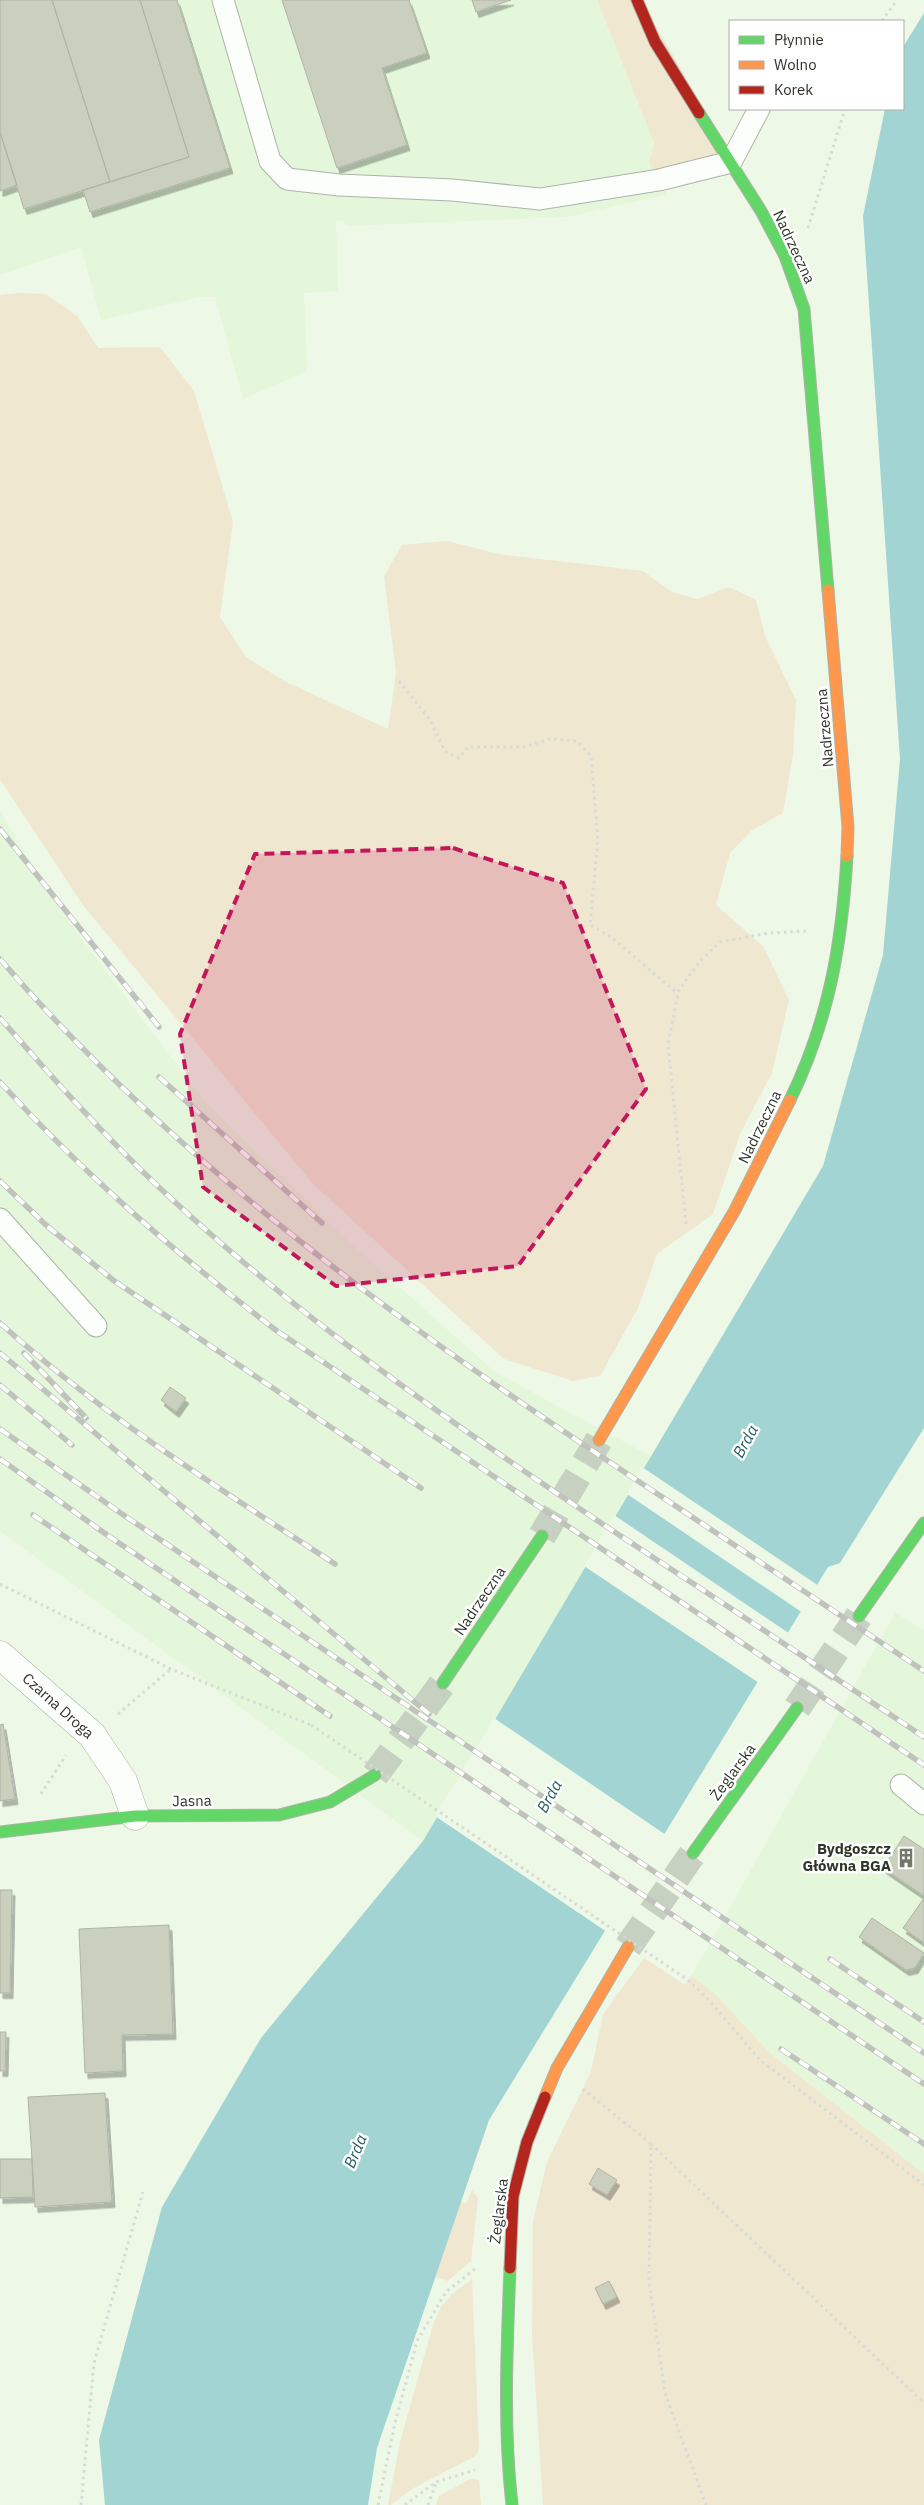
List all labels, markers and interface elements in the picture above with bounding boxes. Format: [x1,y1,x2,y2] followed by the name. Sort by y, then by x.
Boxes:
[729,20,904,110] legend
[774,30,824,49] text: Płynnie
[774,55,817,74] text: Wolno
[774,80,813,99] text: Korek
[769,207,820,287] street label: Nadrzeczna
[812,688,837,768] street label: Nadrzeczna
[734,1087,785,1166] street label: Nadrzeczna
[728,1421,762,1461] water label: Brda
[450,1563,510,1639] street label: Nadrzeczna
[19,1669,98,1743] street label: Czarna Droga
[706,1740,760,1804] street label: Żeglarska
[532,1776,566,1816] water label: Brda
[172,1791,212,1810] street label: Jasna
[802,1839,891,1875] place label: Bydgoszcz Główna BGA
[895,1847,917,1869] building icon: Bydgoszcz Główna BGA
[339,2131,371,2171] water label: Brda
[485,2177,512,2245] street label: Żeglarska

